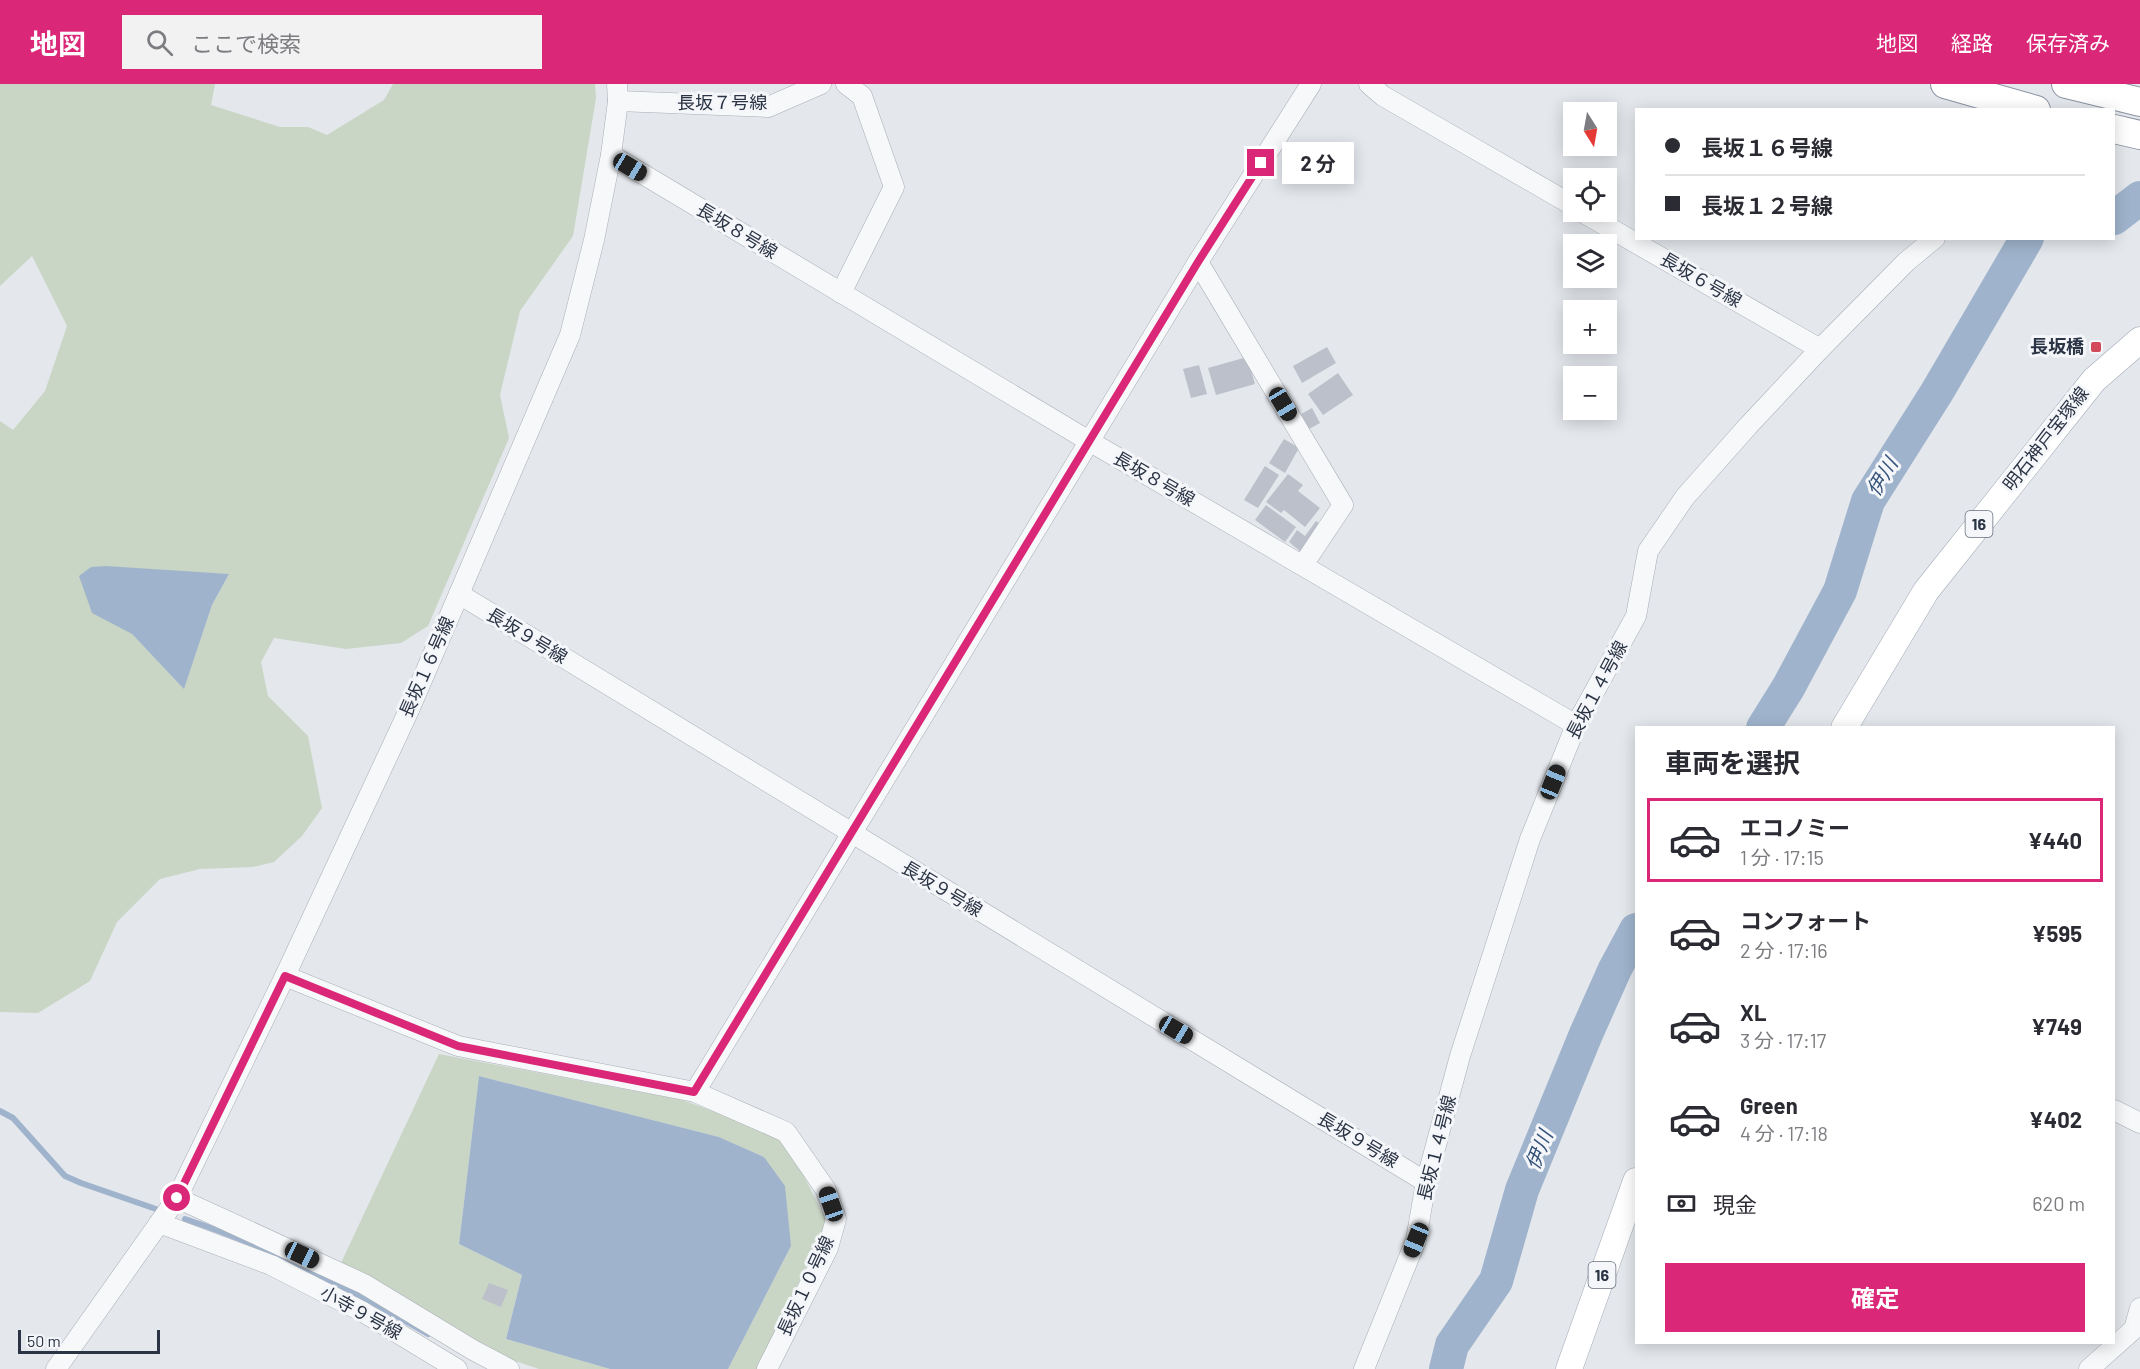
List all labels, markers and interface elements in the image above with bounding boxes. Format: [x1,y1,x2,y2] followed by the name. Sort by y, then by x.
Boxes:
[122,15,542,69] search box
[30,26,86,60] text: 地図
[143,26,176,59] icon: search
[191,30,301,56] text: ここで検索
[1876,30,1918,55] text: 地図
[1951,30,1993,55] text: 経路
[2026,30,2110,55] text: 保存済み
[677,91,767,113] street label: 長坂７号線
[1563,102,1617,156] north arrow
[1563,102,1617,420] map controls
[1701,134,1833,160] text: 長坂１６号線
[1282,142,1354,184] callout: 2 分
[1247,149,1274,176] route end
[610,150,650,184] car
[1300,151,1336,175] text: 2 分
[1563,168,1617,222] button: locate
[1701,192,1833,218] text: 長坂１２号線
[693,198,782,263] street label: 長坂８号線
[1563,234,1617,288] button: layers
[1657,247,1746,311] street label: 長坂６号線
[1563,300,1617,354] button: +
[2030,335,2084,357] place label: 長坂橋
[2089,340,2103,354] marker: 長坂橋
[1563,366,1617,420] button: −
[1998,382,2093,495] street label: 明石神戸宝塚線
[1266,384,1300,424] car
[1110,446,1199,510] street label: 長坂８号線
[1861,451,1903,500] water label: 伊川
[1966,511,1992,537] road number: 16
[483,603,572,668] street label: 長坂９号線
[394,613,458,720] street label: 長坂１６号線
[1561,637,1631,742] street label: 長坂１４号線
[1665,746,1800,778] text: 車両を選択
[1538,762,1568,802] car
[1668,813,1722,867] icon: car
[1740,814,1850,840] text: エコノミー
[2028,827,2082,853] text: ¥440
[1740,845,1824,869] text: 1 分 · 17:15
[898,856,987,921] street label: 長坂９号線
[1668,906,1722,960] icon: car
[1740,907,1871,933] text: コンフォート
[2032,920,2082,946] text: ¥595
[1740,938,1827,962] text: 2 分 · 17:16
[1668,999,1722,1053] icon: car
[1740,999,1766,1025] text: XL
[1156,1013,1196,1047] car
[2031,1013,2082,1039] text: ¥749
[1740,1028,1826,1052] text: 3 分 · 17:17
[1668,1092,1722,1146] icon: car
[1740,1092,1798,1118] text: Green
[1412,1093,1460,1203] street label: 長坂１４号線
[2029,1106,2082,1132] text: ¥402
[1314,1107,1403,1172] street label: 長坂９号線
[1740,1121,1828,1145] text: 4 分 · 17:18
[1519,1125,1557,1173] water label: 伊川
[163,1184,190,1211] route start
[817,1184,845,1224] car
[1665,1187,1698,1220] icon: cash
[1713,1191,1757,1217] text: 現金
[2032,1191,2085,1215] text: 620 m
[1401,1220,1431,1260] car
[772,1232,838,1339] street label: 長坂１０号線
[282,1239,322,1271] car
[1588,1262,1616,1288] road number: 16
[1665,1263,2085,1332] button: 確定
[317,1281,406,1344] street label: 小寺９号線
[18,1327,160,1354] scale bar
[27,1331,61,1350] text: 50 m

